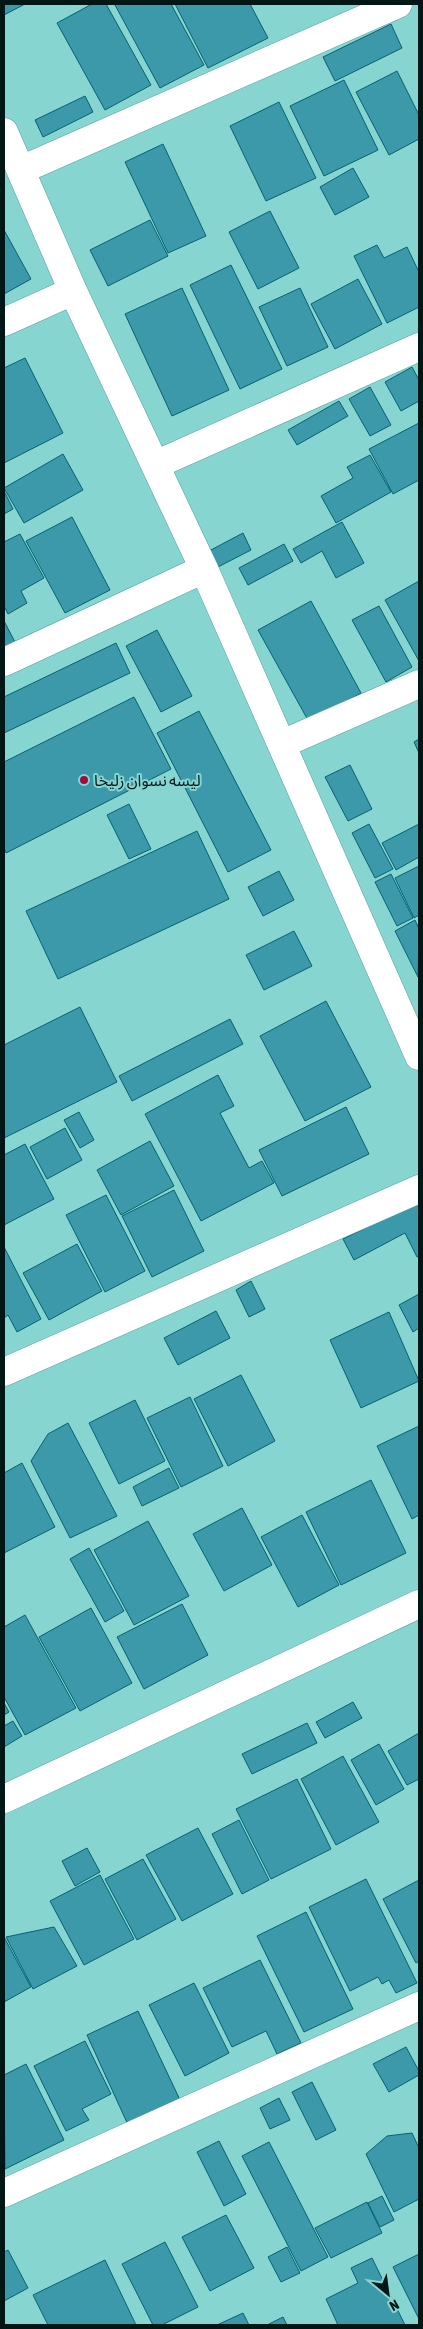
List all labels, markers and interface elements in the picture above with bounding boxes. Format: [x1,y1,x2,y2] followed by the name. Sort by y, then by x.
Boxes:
[94,771,201,790] place label: لیسه نسوان زلیخا
[78,774,90,786] marker: لیسه نسوان زلیخا
[363,2269,413,2319] north arrow
[387,2296,402,2314] text: N

